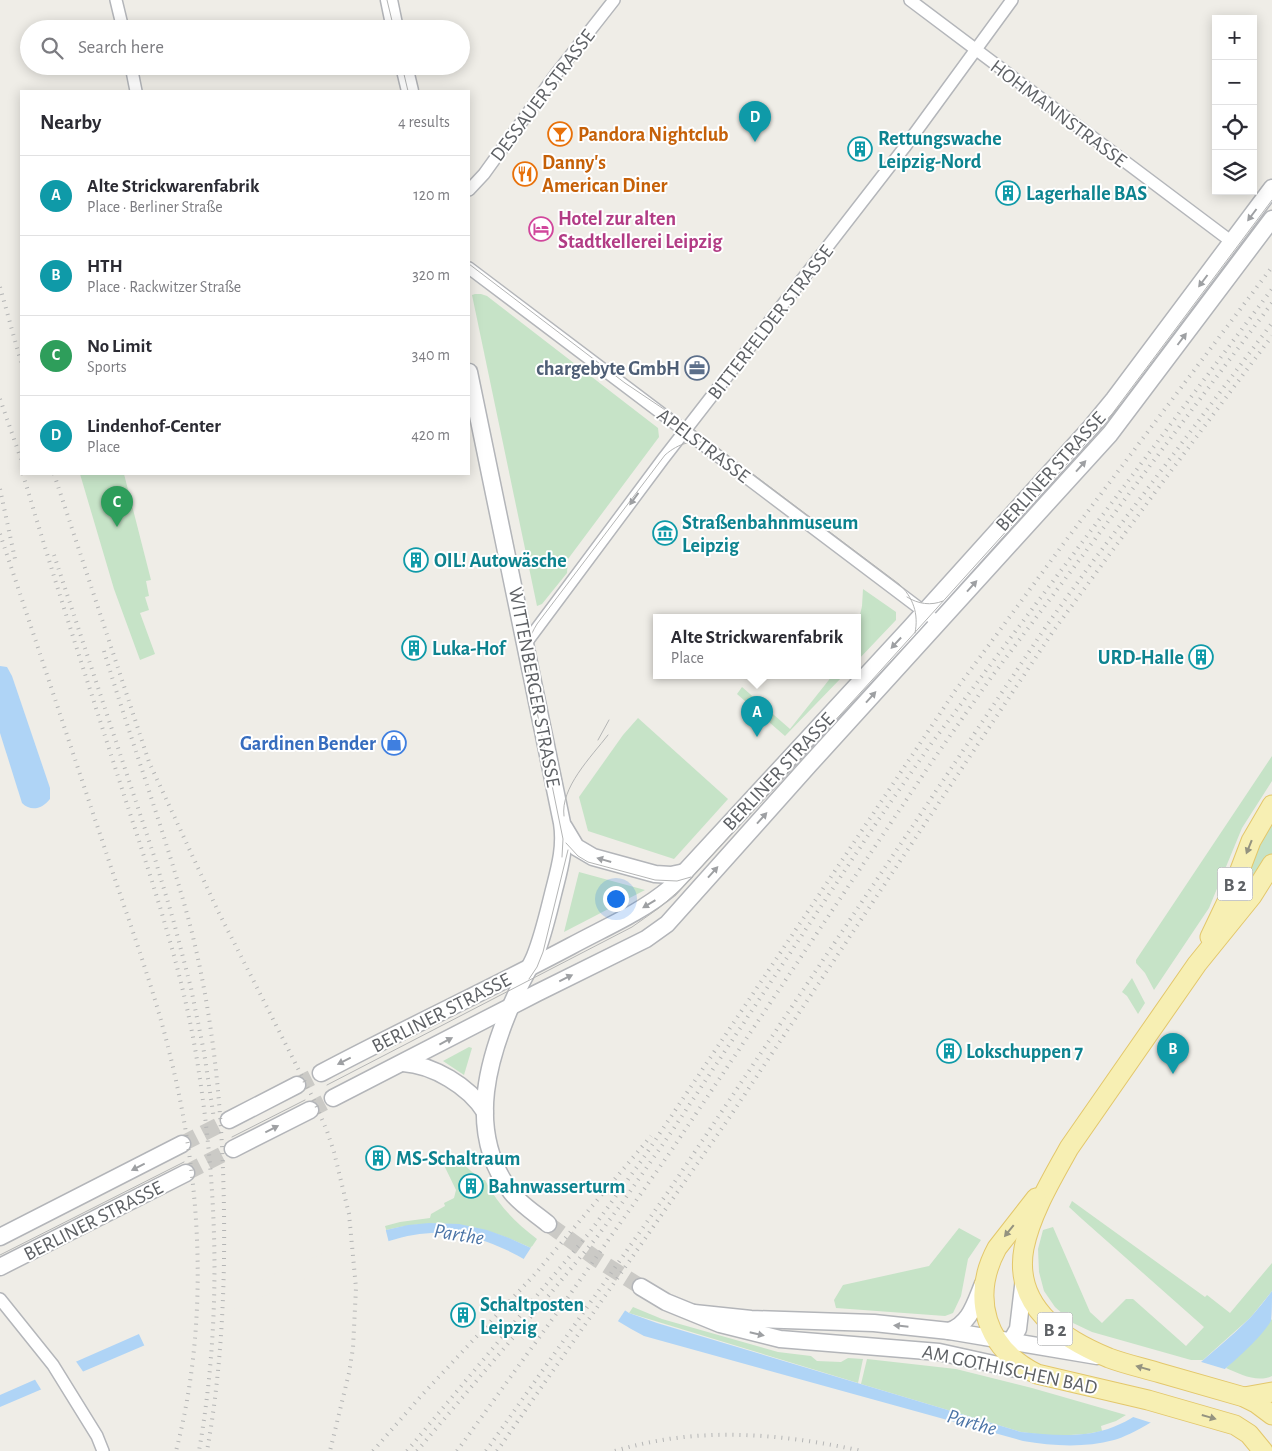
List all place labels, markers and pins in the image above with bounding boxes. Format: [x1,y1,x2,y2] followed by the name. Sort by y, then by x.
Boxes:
[739,101,771,142] pin: D
[547,121,573,147] bar icon: Pandora Nightclub
[578,125,729,145] place label: Pandora Nightclub
[878,129,1002,172] place label: Rettungswache Leipzig-Nord
[847,136,873,162] building icon: Rettungswache Leipzig-Nord
[542,153,668,196] place label: Danny's American Diner
[512,161,538,187] restaurant icon: Danny's American Diner
[995,180,1021,206] building icon: Lagerhalle BAS
[1026,184,1147,204] place label: Lagerhalle BAS
[558,209,723,252] place label: Hotel zur alten Stadtkellerei Leipzig
[528,216,554,242] hotel icon: Hotel zur alten Stadtkellerei Leipzig
[684,355,710,381] office icon: chargebyte GmbH
[536,359,680,379] place label: chargebyte GmbH
[101,486,133,527] pin: C
[682,513,858,556] place label: Straßenbahnmuseum Leipzig
[652,520,678,546] museum icon: Straßenbahnmuseum Leipzig
[403,547,429,573] building icon: OIL! Autowäsche
[434,551,567,571] place label: OIL! Autowäsche
[401,635,427,661] building icon: Luka-Hof
[432,639,507,659] place label: Luka-Hof
[1188,644,1214,670] building icon: URD-Halle
[1098,648,1184,668] place label: URD-Halle
[741,696,773,737] pin: A
[381,730,407,756] shop icon: Gardinen Bender
[240,734,376,754] place label: Gardinen Bender
[1157,1033,1189,1074] pin: B
[936,1038,962,1064] building icon: Lokschuppen 7
[966,1042,1083,1062] place label: Lokschuppen 7
[365,1145,391,1171] building icon: MS-Schaltraum
[396,1149,520,1169] place label: MS-Schaltraum
[458,1173,484,1199] building icon: Bahnwasserturm
[488,1177,625,1197] place label: Bahnwasserturm
[480,1295,584,1338] place label: Schaltposten Leipzig
[450,1302,476,1328] building icon: Schaltposten Leipzig

